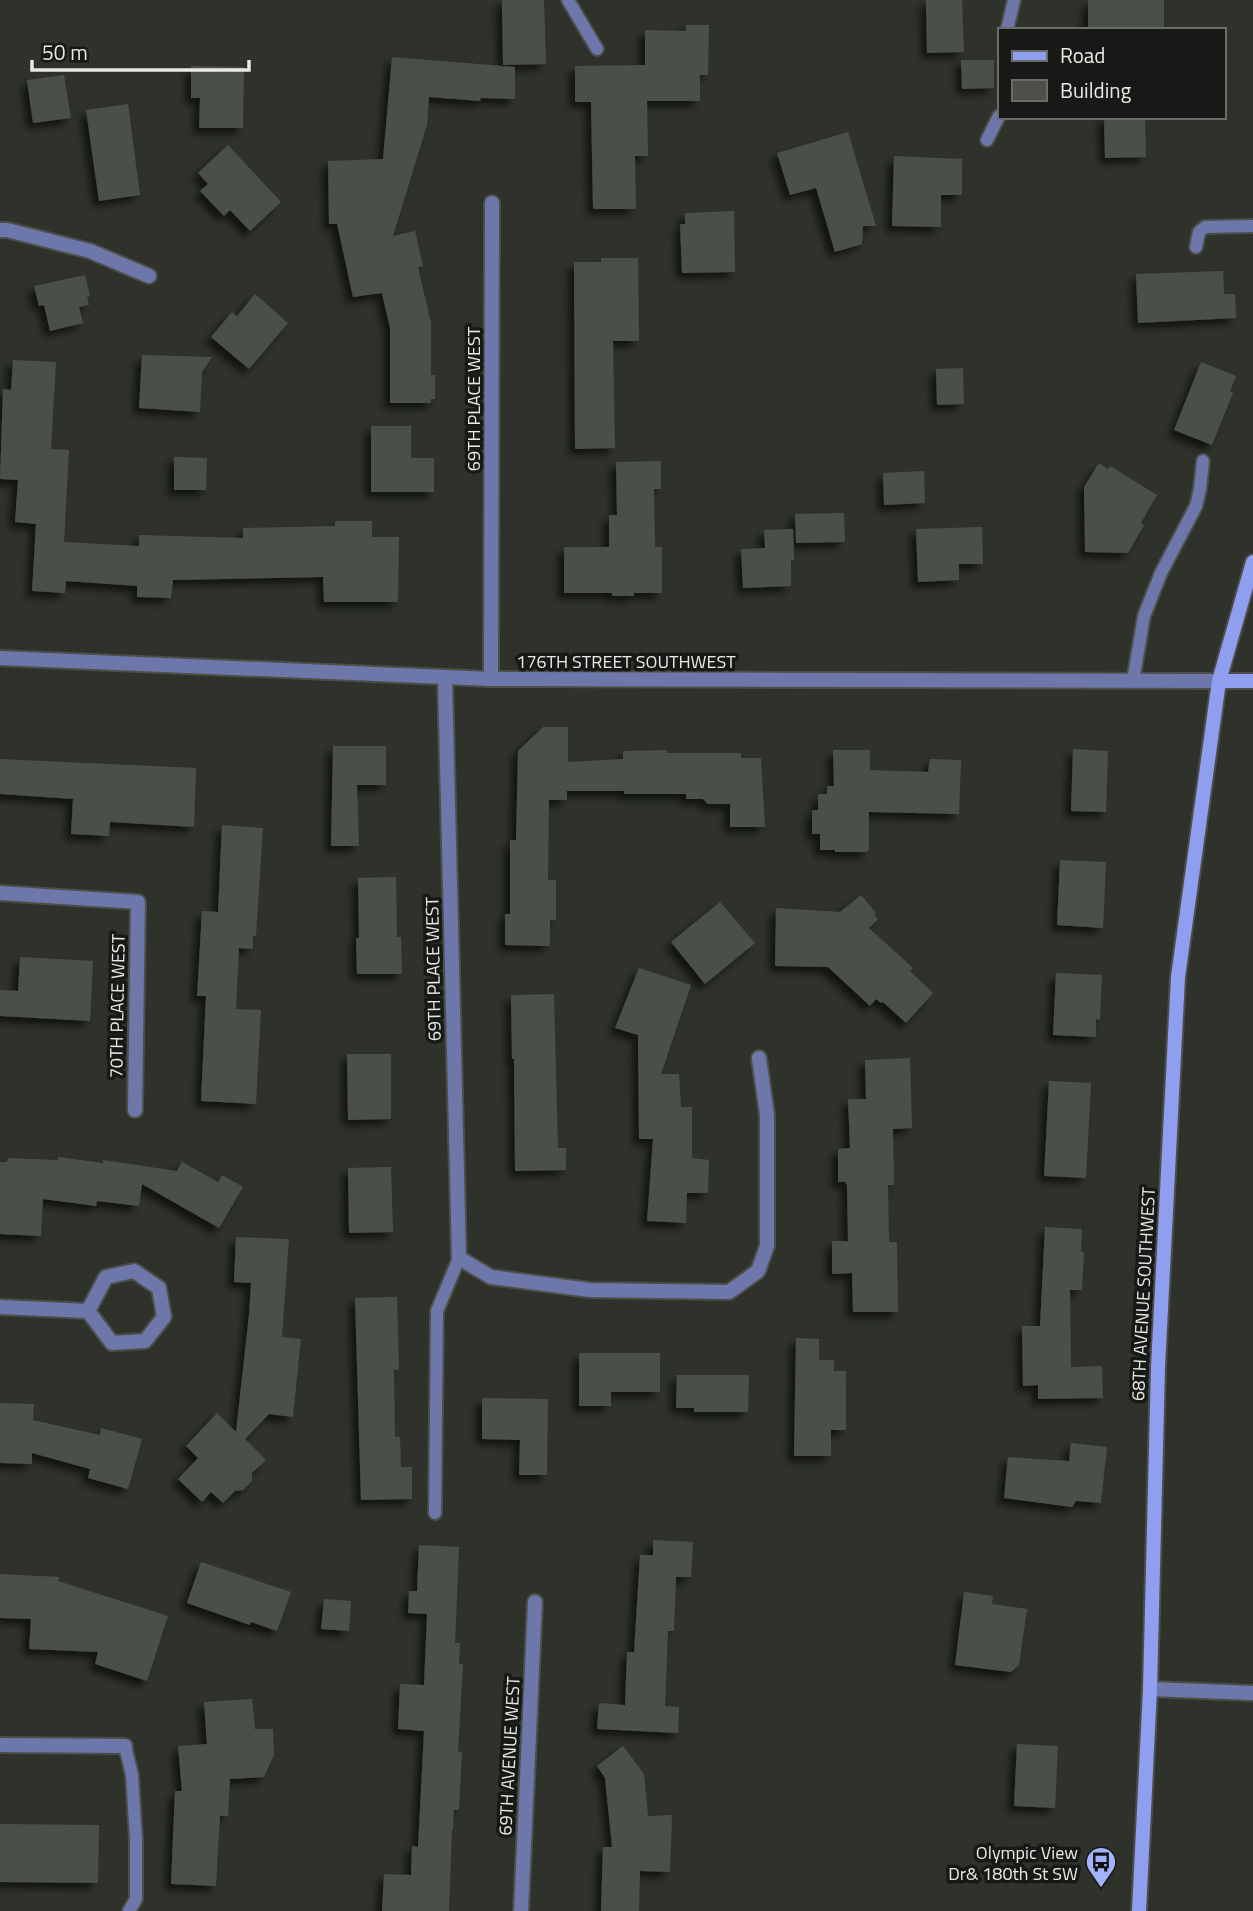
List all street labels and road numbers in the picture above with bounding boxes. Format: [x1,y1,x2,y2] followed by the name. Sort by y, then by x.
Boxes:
[460,326,487,471] street label: 69TH PLACE WEST
[516,648,736,675] street label: 176TH STREET SOUTHWEST
[418,896,448,1041] street label: 69TH PLACE WEST
[102,933,132,1078] street label: 70TH PLACE WEST
[1124,1186,1162,1402] street label: 68TH AVENUE SOUTHWEST
[491,1675,527,1836] street label: 69TH AVENUE WEST

